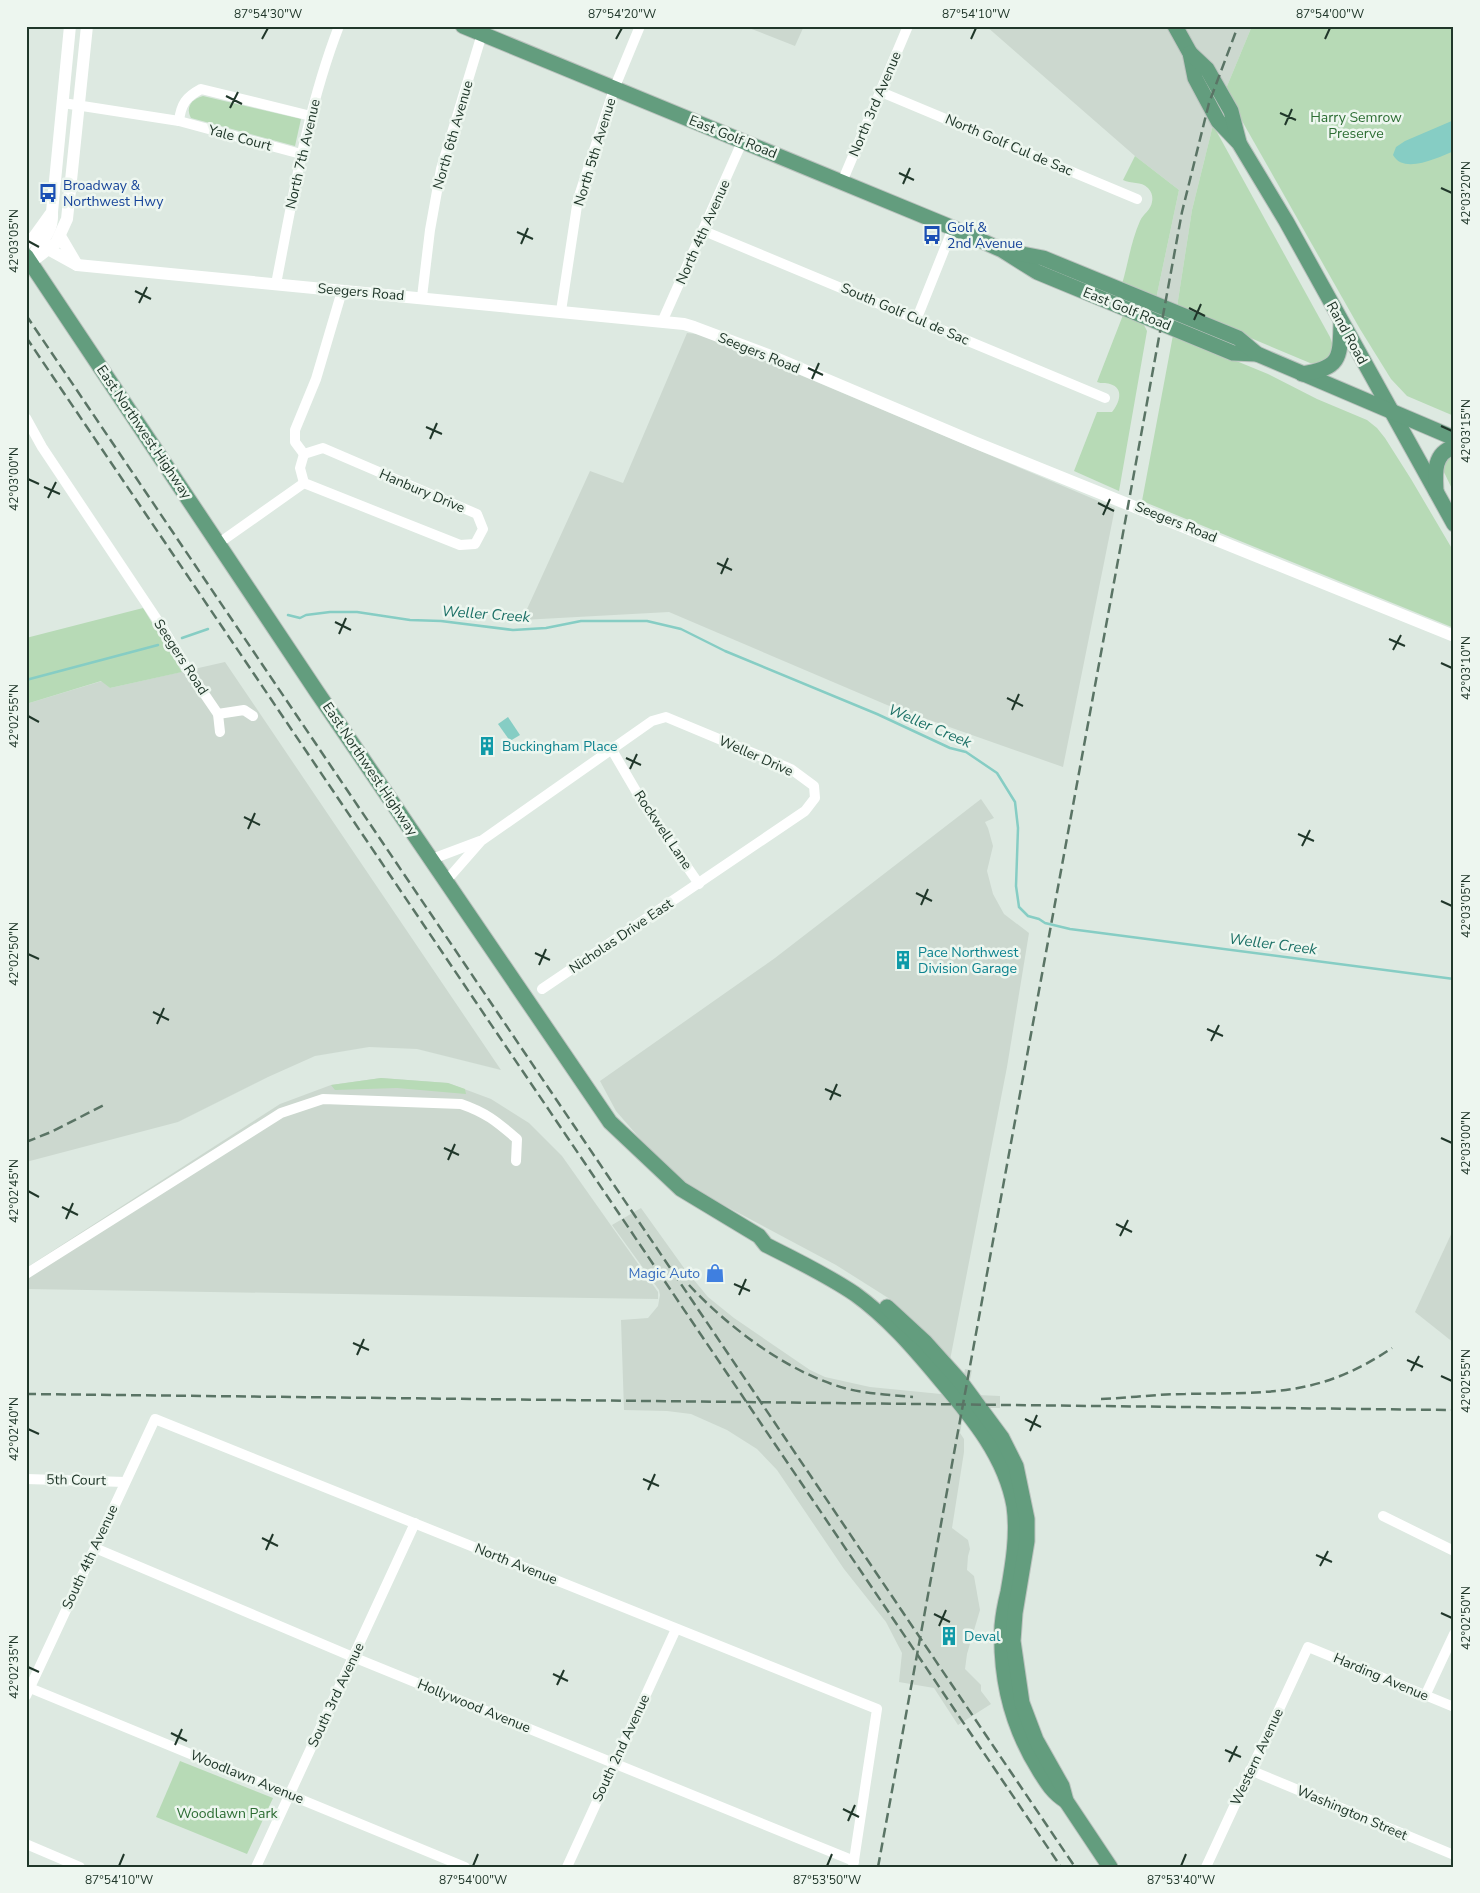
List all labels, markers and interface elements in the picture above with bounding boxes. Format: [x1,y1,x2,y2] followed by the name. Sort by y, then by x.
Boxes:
[234,6,302,22] text: 87°54'30"W
[588,6,656,22] text: 87°54'20"W
[942,6,1010,22] text: 87°54'10"W
[1296,6,1364,22] text: 87°54'00"W
[844,48,906,160] street label: North 3rd Avenue
[428,78,478,192] street label: North 6th Avenue
[569,95,621,209] street label: North 5th Avenue
[281,97,325,211] street label: North 7th Avenue
[1310,108,1402,143] park label: Harry Semrow Preserve
[942,110,1076,181] street label: North Golf Cul de Sac
[686,111,780,163] street label: East Golf Road
[205,120,274,156] street label: Yale Court
[1458,161,1474,225] text: 42°03'20"N
[63,176,164,211] place label: Broadway & Northwest Hwy
[671,177,735,287] street label: North 4th Avenue
[37,182,59,204] bus stop icon: Broadway & Northwest Hwy
[6,209,22,273] text: 42°03'05"N
[947,218,1023,253] place label: Golf & 2nd Avenue
[921,224,943,246] bus stop icon: Golf & 2nd Avenue
[838,278,972,350] street label: South Golf Cul de Sac
[317,279,405,305] street label: Seegers Road
[1080,283,1174,335] street label: East Golf Road
[1322,298,1372,368] street label: Rand Road
[715,328,803,378] street label: Seegers Road
[92,361,196,503] street label: East Northwest Highway
[1458,399,1474,463] text: 42°03'15"N
[6,447,22,511] text: 42°03'00"N
[376,464,468,518] street label: Hanbury Drive
[1132,497,1220,547] street label: Seegers Road
[441,601,531,627] water label: Weller Creek
[149,615,213,699] street label: Seegers Road
[1458,636,1474,700] text: 42°03'10"N
[6,684,22,748] text: 42°02'55"N
[318,698,422,840] street label: East Northwest Highway
[885,700,975,753] water label: Weller Creek
[716,731,796,781] street label: Weller Drive
[476,735,498,757] building icon: Buckingham Place
[502,737,617,756] place label: Buckingham Place
[629,787,697,873] street label: Rockwell Lane
[1458,874,1474,938] text: 42°03'05"N
[565,894,677,978] street label: Nicholas Drive East
[6,922,22,986] text: 42°02'50"N
[1228,929,1319,959] water label: Weller Creek
[918,943,1018,978] place label: Pace Northwest Division Garage
[892,949,914,971] building icon: Pace Northwest Division Garage
[1458,1111,1474,1175] text: 42°03'00"N
[6,1159,22,1223] text: 42°02'45"N
[704,1262,726,1284] shop icon: Magic Auto
[628,1264,700,1283] place label: Magic Auto
[1458,1349,1474,1413] text: 42°02'55"N
[6,1397,22,1461] text: 42°02'40"N
[46,1470,106,1490] street label: 5th Court
[57,1502,123,1612] street label: South 4th Avenue
[472,1539,560,1589] street label: North Avenue
[1458,1586,1474,1650] text: 42°02'50"N
[938,1625,960,1647] building icon: Deval
[964,1627,1001,1646] place label: Deval
[6,1635,22,1699] text: 42°02'35"N
[303,1640,369,1750] street label: South 3rd Avenue
[1330,1648,1432,1706] street label: Harding Avenue
[414,1675,534,1737] street label: Hollywood Avenue
[588,1691,654,1805] street label: South 2nd Avenue
[1226,1705,1288,1809] street label: Western Avenue
[187,1746,307,1808] street label: Woodlawn Avenue
[1294,1781,1410,1845] street label: Washington Street
[176,1804,279,1823] park label: Woodlawn Park
[85,1872,153,1888] text: 87°54'10"W
[439,1872,507,1888] text: 87°54'00"W
[793,1872,861,1888] text: 87°53'50"W
[1147,1872,1215,1888] text: 87°53'40"W

